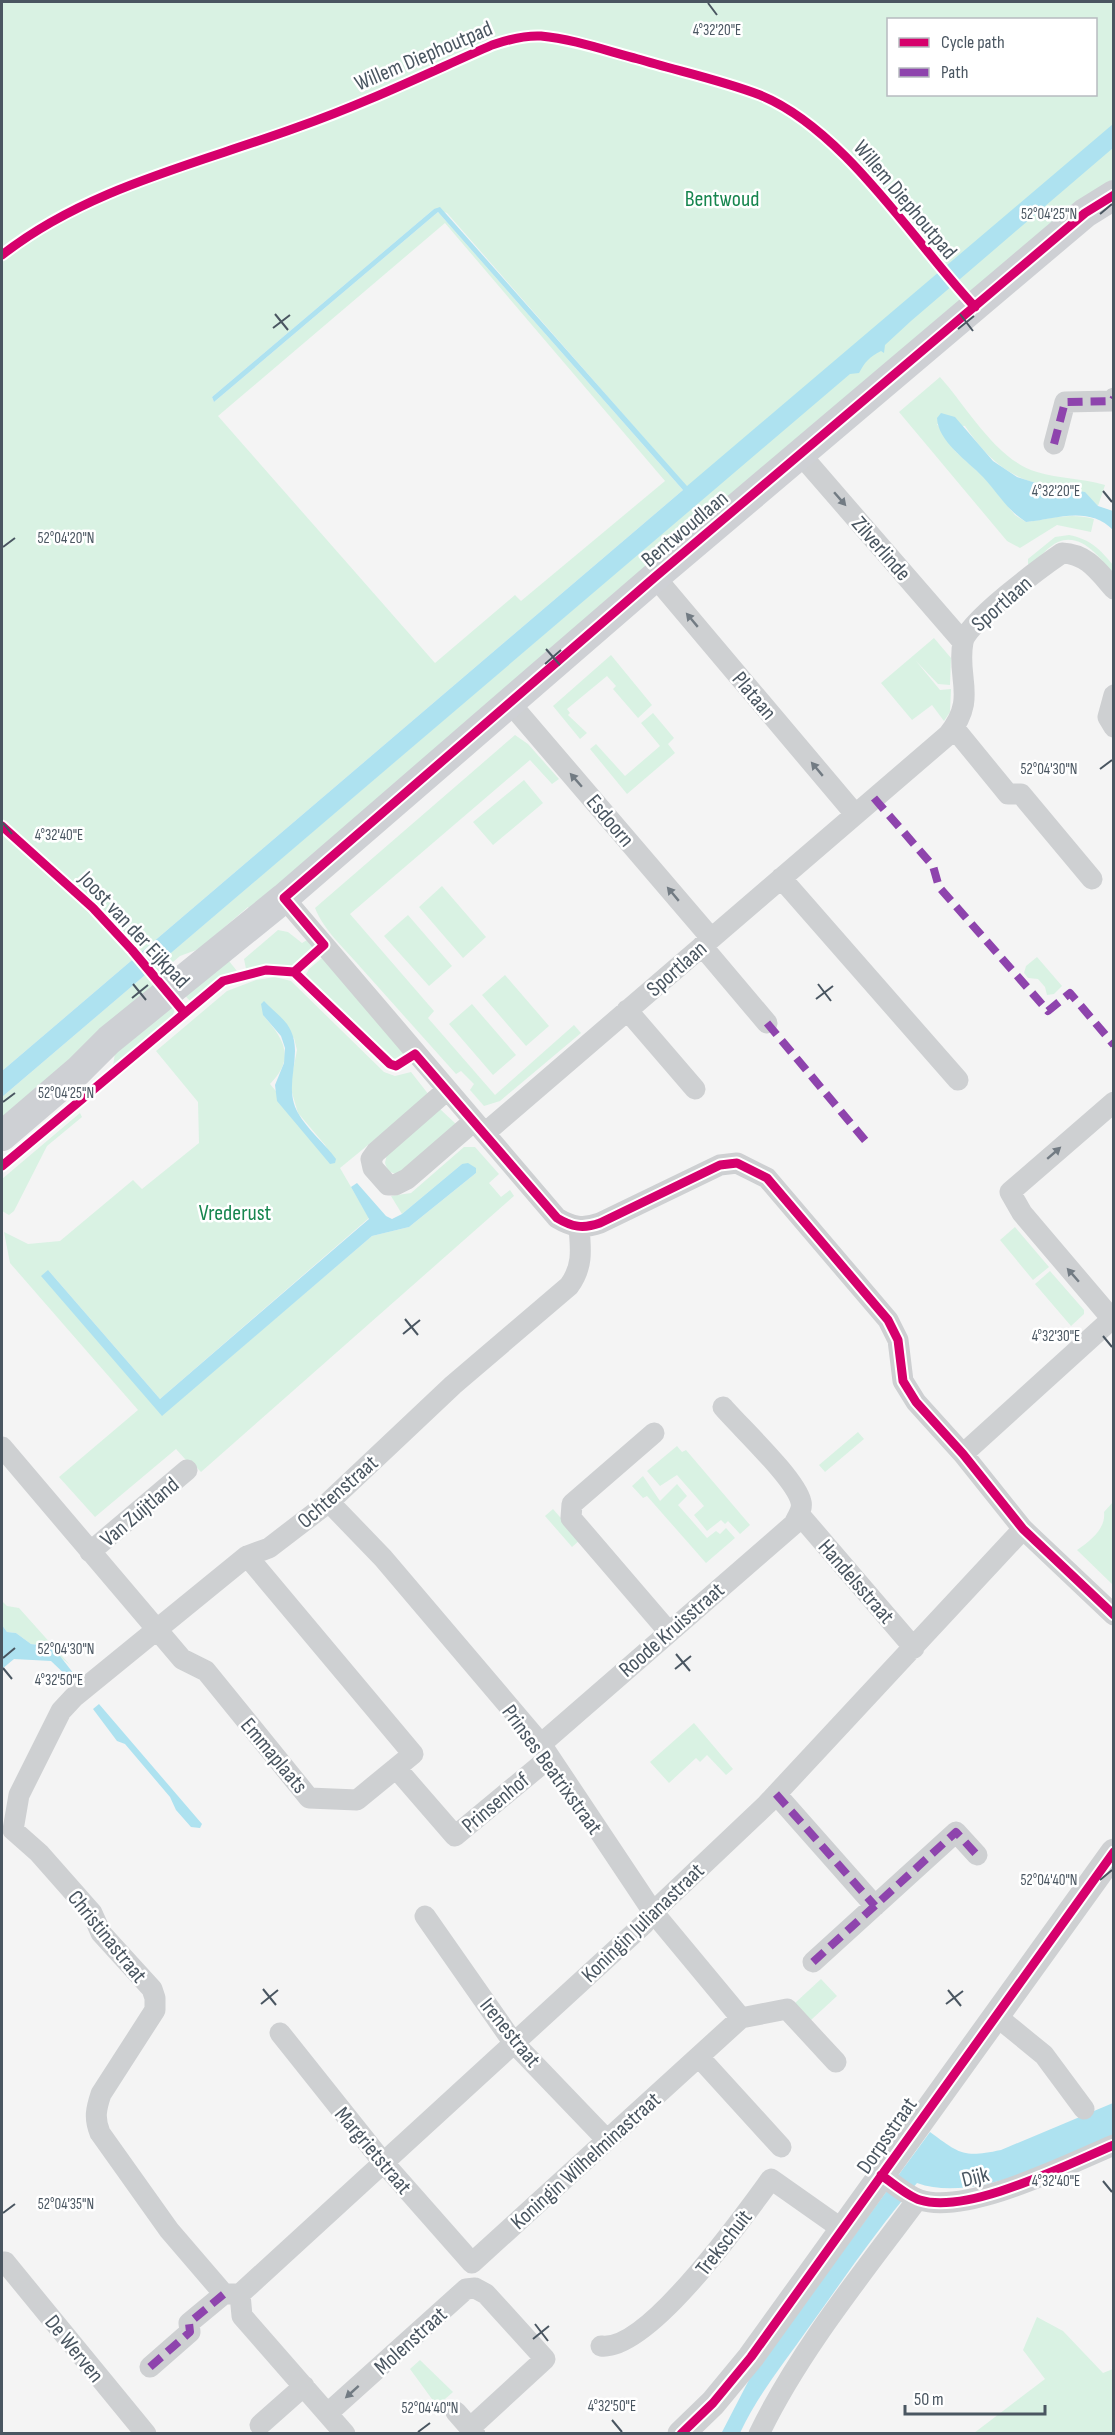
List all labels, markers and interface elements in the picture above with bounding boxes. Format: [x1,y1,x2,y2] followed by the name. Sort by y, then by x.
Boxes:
[351,15,497,98] street label: Willem Diephoutpad
[887,18,1097,96] legend
[693,21,741,40] text: 4°32'20"E
[941,32,1005,53] text: Cycle path
[941,62,969,83] text: Path
[847,135,962,265] street label: Willem Diephoutpad
[685,186,759,213] park label: Bentwoud
[1021,205,1077,224] text: 52°04'25"N
[1032,482,1080,501] text: 4°32'20"E
[636,485,734,573] street label: Bentwoudlaan
[833,491,846,506] one-way arrow
[845,511,916,587] street label: Zilverlinde
[38,529,94,548] text: 52°04'20"N
[966,571,1038,638] street label: Sportlaan
[685,612,698,628] one-way arrow
[726,666,782,726] street label: Plataan
[1021,760,1078,779] text: 52°04'30"N
[811,762,824,777] one-way arrow
[570,772,583,788] one-way arrow
[580,789,640,853] street label: Esdoorn
[35,826,83,845] text: 4°32'40"E
[72,865,195,994] street label: Joost van der Eijkpad
[667,887,680,902] one-way arrow
[641,936,713,1003] street label: Sportlaan
[38,1084,94,1103] text: 52°04'25"N
[1046,1147,1061,1160] one-way arrow
[199,1200,272,1227] park label: Vrederust
[1067,1268,1080,1283] one-way arrow
[1032,1327,1080,1346] text: 4°32'30"E
[292,1450,384,1535] street label: Ochtenstraat
[95,1471,185,1553] street label: Van Zuijtland
[812,1534,900,1630] street label: Handelsstraat
[614,1577,730,1683] street label: Roode Kruisstraat
[38,1640,95,1659] text: 52°04'30"N
[35,1671,83,1690] text: 4°32'50"E
[496,1700,608,1840] street label: Prinses Beatrixstraat
[234,1713,313,1799] street label: Emmaplaats
[457,1767,536,1839] street label: Prinsenhof
[576,1857,710,1988] street label: Koningin Julianastraat
[1021,1871,1077,1890] text: 52°04'40"N
[61,1885,153,1989] street label: Christinastraat
[474,1993,546,2073] street label: Irenestraat
[505,2086,667,2236] street label: Koningin Wilhelminastraat
[851,2092,923,2179] street label: Dorpsstraat
[328,2102,417,2200] street label: Margrietstraat
[959,2161,992,2194] street label: Dijk
[1032,2172,1080,2191] text: 4°32'40"E
[38,2195,94,2214] text: 52°04'35"N
[690,2204,758,2281] street label: Trekschuit
[369,2301,453,2381] street label: Molenstraat
[38,2310,109,2388] street label: De Werven
[905,2378,1044,2416] scale bar
[344,2385,359,2399] one-way arrow
[914,2389,944,2410] text: 50 m
[588,2397,636,2416] text: 4°32'50"E
[402,2399,458,2418] text: 52°04'40"N

